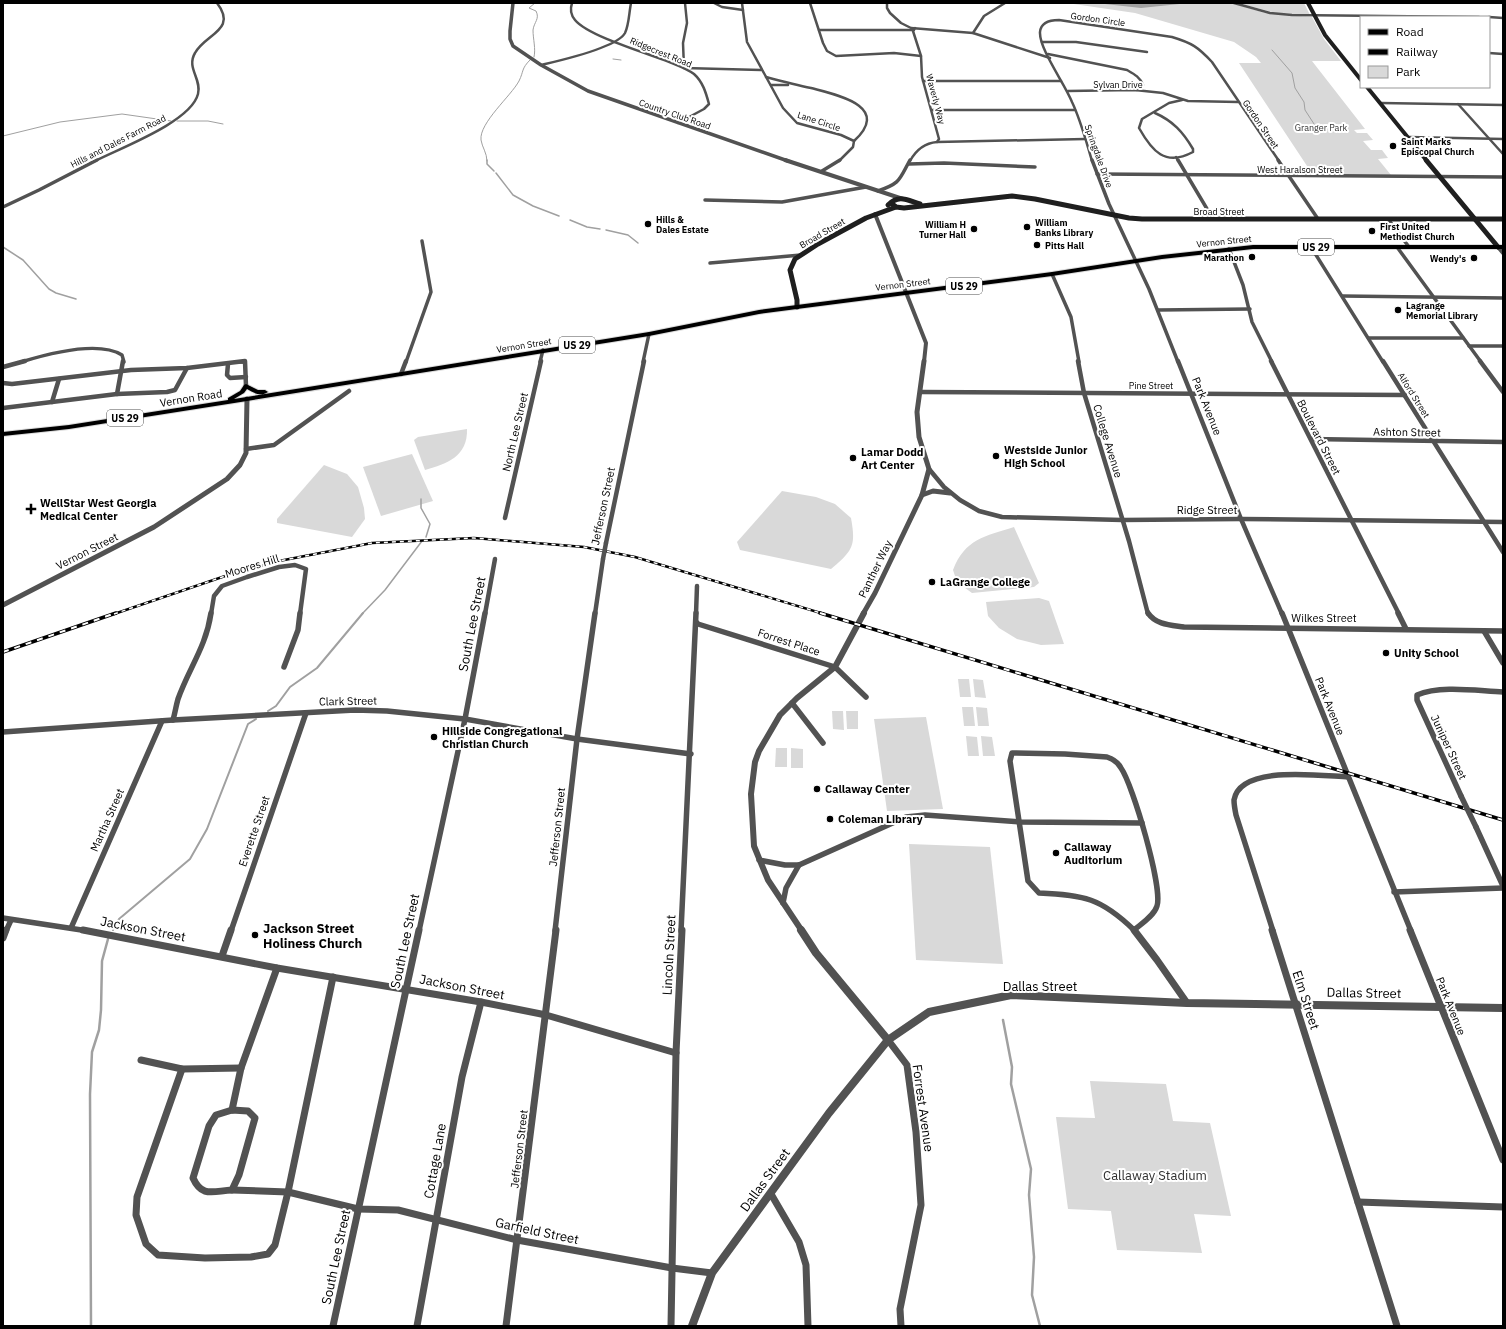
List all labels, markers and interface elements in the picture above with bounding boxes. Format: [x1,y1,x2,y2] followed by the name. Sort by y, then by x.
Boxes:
[1070,10,1126,28] street label: Gordon Circle
[1360,16,1490,88] legend
[1396,24,1424,39] text: Road
[628,35,694,69] street label: Ridgecrest Road
[1396,44,1438,59] text: Railway
[1396,64,1421,79] text: Park
[924,73,948,126] street label: Waverly Way
[1093,79,1143,90] street label: Sylvan Drive
[638,97,712,131] street label: Country Club Road
[1241,97,1281,151] street label: Gordon Street
[796,109,842,133] street label: Lane Circle
[69,112,167,170] street label: Hills and Dales Farm Road
[1295,122,1348,133] park label: Granger Park
[1083,123,1116,189] street label: Springdale Drive
[1401,136,1474,157] place label: Saint Marks Episcopal Church
[1388,141,1398,151] marker: Saint Marks Episcopal Church
[1257,164,1343,175] street label: West Haralson Street
[1193,206,1245,217] street label: Broad Street
[656,214,709,235] place label: Hills & Dales Estate
[797,215,847,251] street label: Broad Street
[1035,217,1093,238] place label: William Banks Library
[643,219,653,229] marker: Hills & Dales Estate
[919,219,966,240] place label: William H Turner Hall
[1380,221,1455,242] place label: First United Methodist Church
[1022,222,1032,232] marker: William Banks Library
[969,224,979,234] marker: William H Turner Hall
[1367,226,1377,236] marker: First United Methodist Church
[1196,233,1252,249] street label: Vernon Street
[1298,239,1334,255] road number: US 29
[1032,240,1042,250] marker: Pitts Hall
[1045,240,1084,251] place label: Pitts Hall
[1204,252,1244,263] place label: Marathon
[1247,252,1257,262] marker: Marathon
[1430,253,1466,264] place label: Wendy's
[1469,253,1479,263] marker: Wendy's
[875,275,931,293] street label: Vernon Street
[946,278,982,294] road number: US 29
[1406,300,1478,321] place label: Lagrange Memorial Library
[1393,305,1403,315] marker: Lagrange Memorial Library
[496,335,552,355] street label: Vernon Street
[559,337,595,353] road number: US 29
[1396,370,1432,420] street label: Alford Street
[1189,375,1225,437] street label: Park Avenue
[1129,380,1173,391] street label: Pine Street
[159,386,223,410] street label: Vernon Road
[499,391,531,473] street label: North Lee Street
[1294,397,1344,477] street label: Boulevard Street
[1090,403,1126,479] street label: College Avenue
[107,410,143,426] road number: US 29
[1373,424,1441,440] street label: Ashton Street
[1004,443,1088,470] place label: Westside Junior High School
[861,445,924,472] place label: Lamar Dodd Art Center
[991,451,1001,461] marker: Westside Junior High School
[848,453,858,463] marker: Lamar Dodd Art Center
[588,466,618,546] street label: Jefferson Street
[40,496,156,523] place label: WellStar West Georgia Medical Center
[25,503,37,515] marker: WellStar West Georgia Medical Center
[1177,503,1237,517] street label: Ridge Street
[54,529,121,573] street label: Vernon Street
[855,537,895,600] street label: Panther Way
[223,551,281,581] street label: Moores Hill
[454,575,490,673] street label: South Lee Street
[940,575,1030,589] place label: LaGrange College
[927,577,937,587] marker: LaGrange College
[1291,611,1357,625] street label: Wilkes Street
[756,625,822,659] street label: Forrest Place
[1394,646,1460,660] place label: Unity School
[1381,648,1391,658] marker: Unity School
[1312,675,1348,737] street label: Park Avenue
[319,693,377,709] street label: Clark Street
[1428,712,1470,782] street label: Juniper Street
[442,724,563,751] place label: Hillside Congregational Christian Church
[429,732,439,742] marker: Hillside Congregational Christian Church
[825,782,910,796] place label: Callaway Center
[812,784,822,794] marker: Callaway Center
[87,786,127,854] street label: Martha Street
[546,787,568,867] street label: Jefferson Street
[235,794,273,868] street label: Everette Street
[838,812,923,826] place label: Coleman Library
[825,814,835,824] marker: Coleman Library
[1064,840,1122,867] place label: Callaway Auditorium
[1051,848,1061,858] marker: Callaway Auditorium
[387,892,423,990] street label: South Lee Street
[99,912,187,946] street label: Jackson Street
[658,914,680,996] street label: Lincoln Street
[263,920,362,952] place label: Jackson Street Holiness Church
[250,930,260,940] marker: Jackson Street Holiness Church
[1288,968,1324,1032] street label: Elm Street
[418,970,506,1004] street label: Jackson Street
[1433,975,1469,1037] street label: Park Avenue
[1003,978,1077,995] street label: Dallas Street
[1327,984,1401,1002] street label: Dallas Street
[908,1063,938,1153] street label: Forrest Avenue
[507,1109,531,1189] street label: Jefferson Street
[420,1122,450,1200] street label: Cottage Lane
[736,1145,794,1215] street label: Dallas Street
[1103,1167,1207,1184] park label: Callaway Stadium
[318,1208,354,1306] street label: South Lee Street
[494,1214,580,1248] street label: Garfield Street

